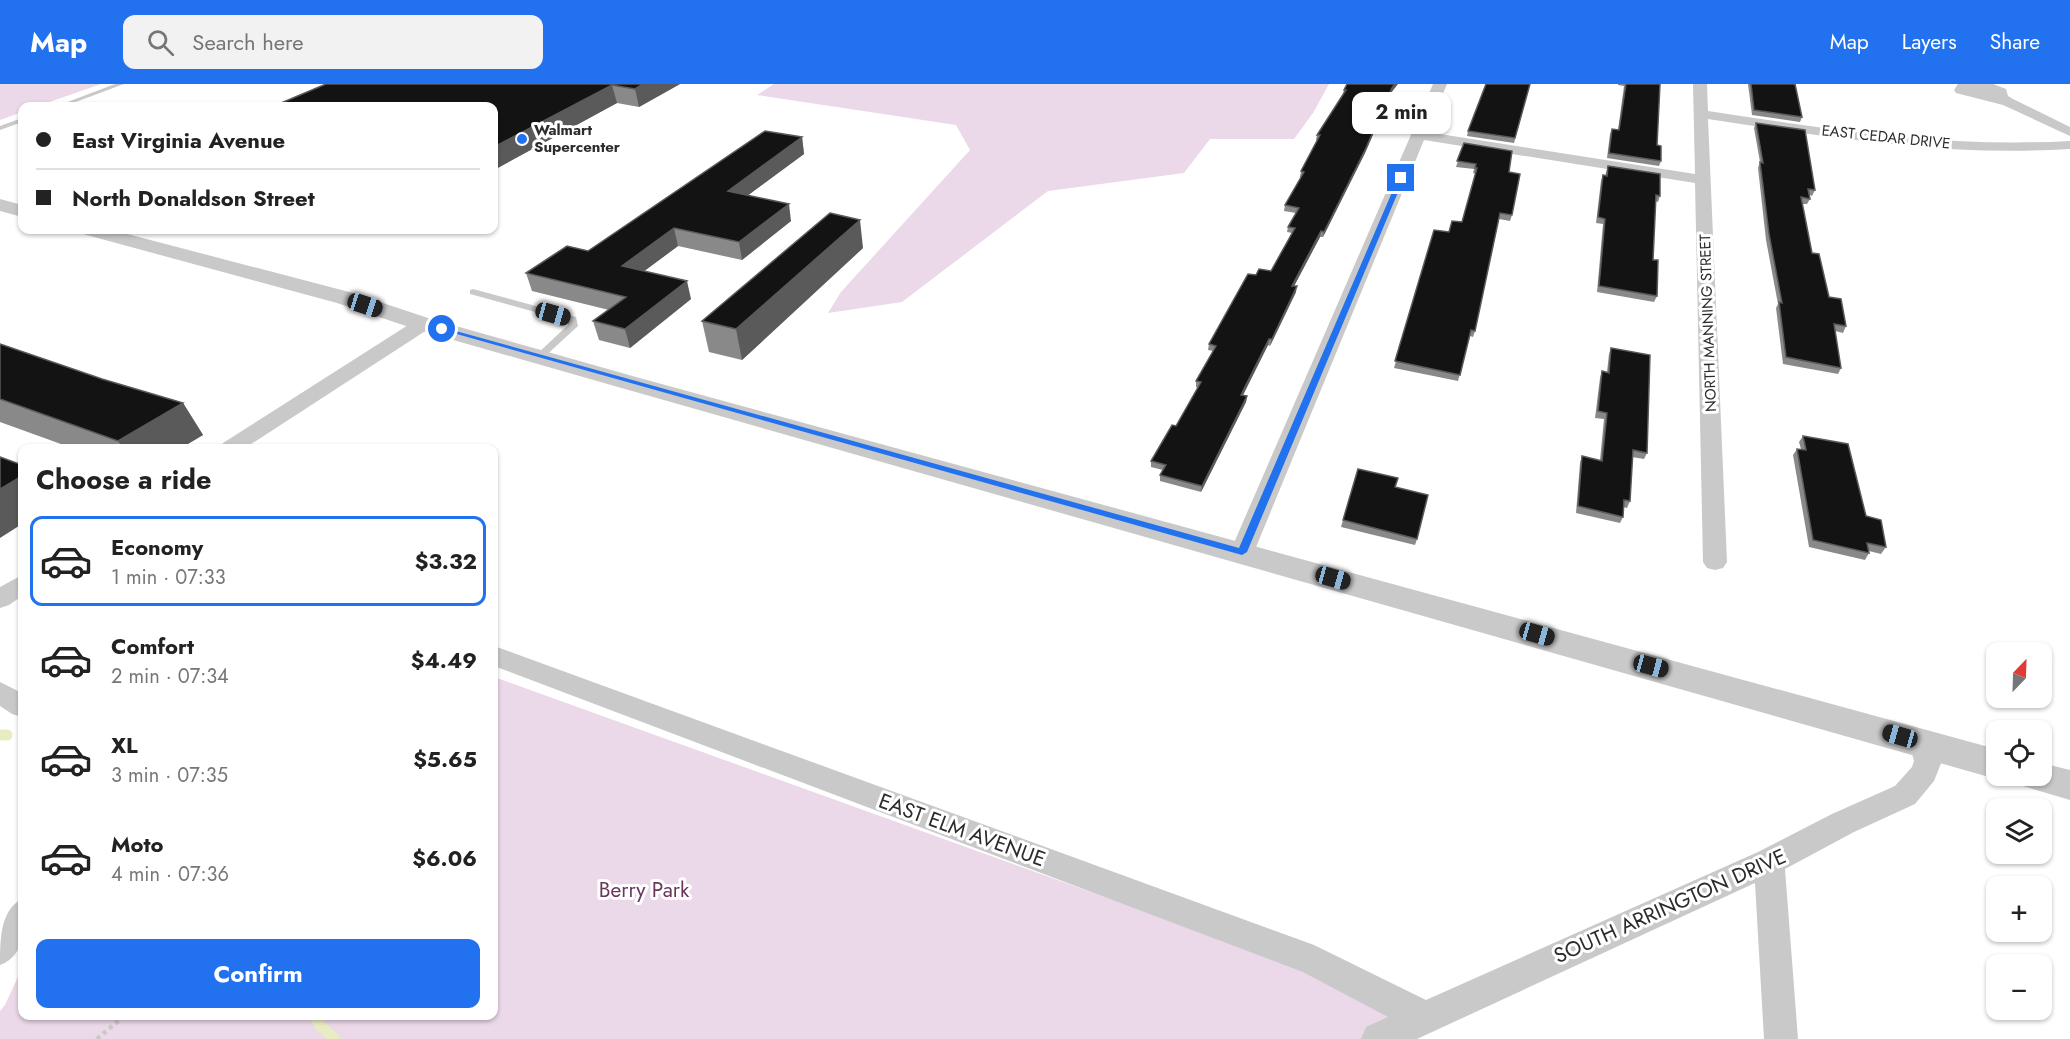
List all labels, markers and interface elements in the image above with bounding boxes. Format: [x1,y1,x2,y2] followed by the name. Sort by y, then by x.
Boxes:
[123,15,543,69] search box
[30,22,87,63] text: Map
[144,26,177,59] icon: search
[192,26,304,58] text: Search here
[1830,27,1869,57] text: Map
[1902,27,1957,57] text: Layers
[1990,27,2040,57] text: Share
[1352,91,1450,133] callout: 2 min
[1375,98,1428,127] text: 2 min
[534,119,621,158] place label: Walmart Supercenter
[1821,119,1951,155] street label: EAST CEDAR DRIVE
[72,124,285,156] text: East Virginia Avenue
[515,132,529,146] marker: Walmart Supercenter
[1387,164,1414,191] route end
[72,182,315,214] text: North Donaldson Street
[1694,234,1722,412] street label: NORTH MANNING STREET
[345,291,385,319] car
[533,300,573,328] car
[428,315,455,342] route start
[36,460,211,499] text: Choose a ride
[111,531,203,563] text: Economy
[39,534,93,588] icon: car
[415,545,477,577] text: $3.32
[111,563,226,592] text: 1 min · 07:33
[1313,564,1353,592] car
[1517,620,1557,648] car
[111,630,194,662] text: Comfort
[39,633,93,687] icon: car
[1986,642,2052,708] north arrow
[1986,642,2052,1020] map controls
[411,644,477,676] text: $4.49
[1631,653,1671,679] car
[111,662,229,691] text: 2 min · 07:34
[1986,720,2052,786] button: locate
[1880,722,1920,750] car
[111,729,138,761] text: XL
[39,732,93,786] icon: car
[413,743,477,775] text: $5.65
[111,761,228,790] text: 3 min · 07:35
[874,786,1050,874] street label: EAST ELM AVENUE
[1986,798,2052,864] button: layers
[111,828,164,860] text: Moto
[39,831,93,885] icon: car
[1549,841,1791,971] street label: SOUTH ARRINGTON DRIVE
[412,842,477,874] text: $6.06
[111,860,229,889] text: 4 min · 07:36
[599,875,690,905] park label: Berry Park
[1986,876,2052,942] button: +
[36,939,480,1008] button: Confirm
[1986,954,2052,1020] button: −

